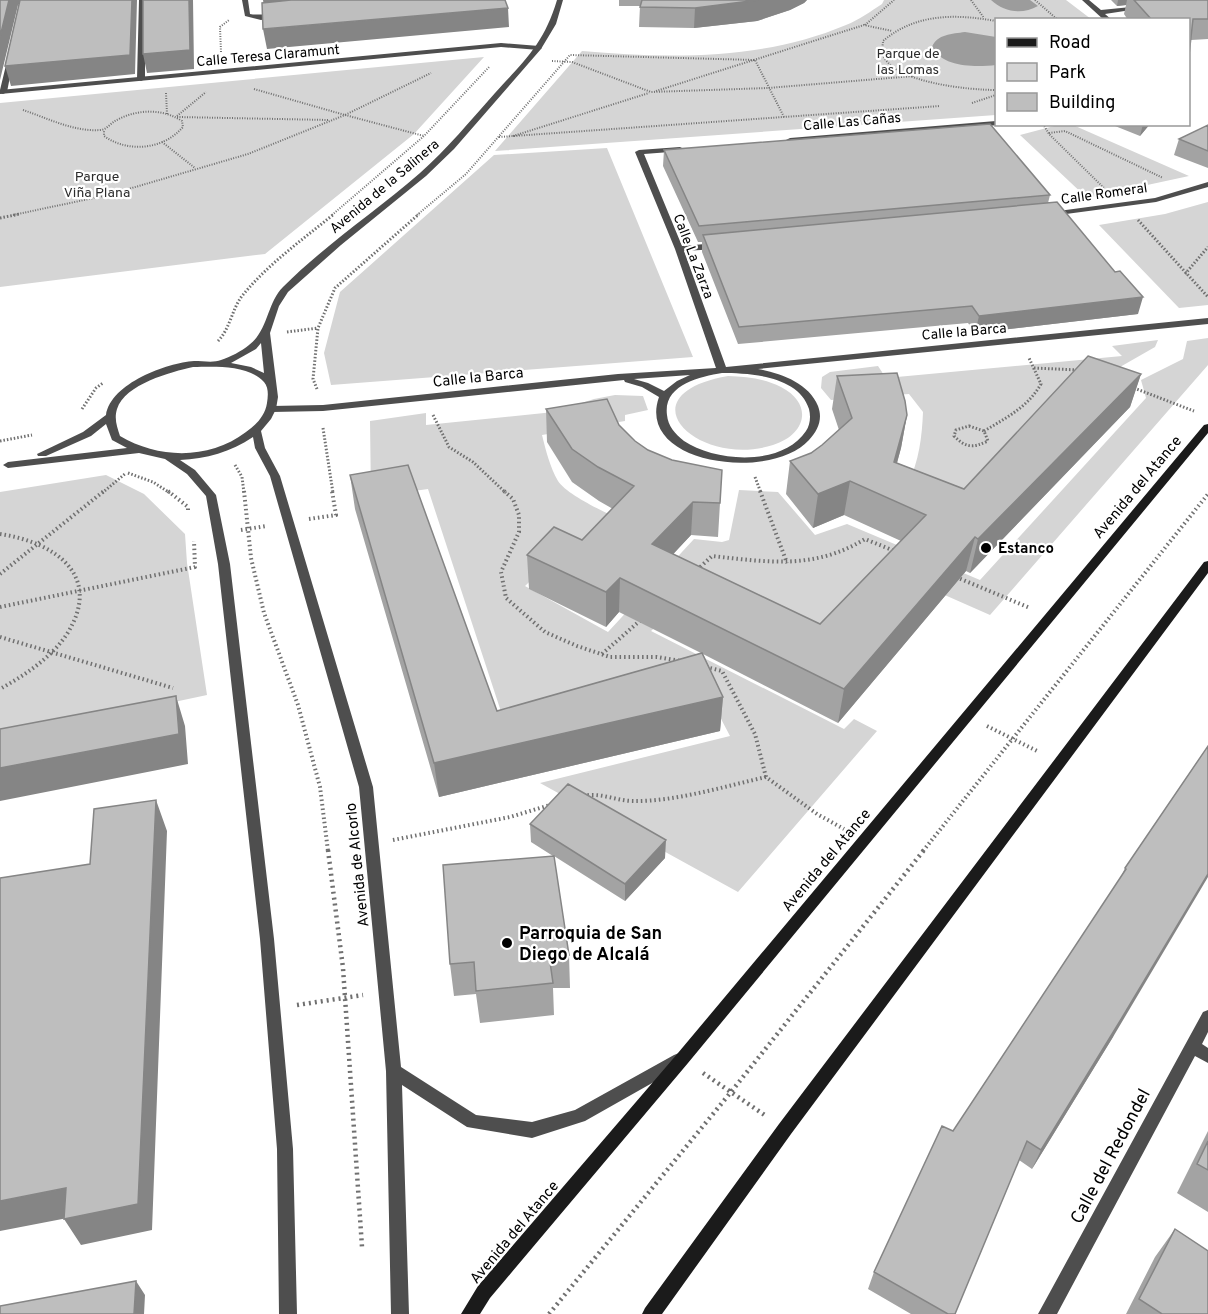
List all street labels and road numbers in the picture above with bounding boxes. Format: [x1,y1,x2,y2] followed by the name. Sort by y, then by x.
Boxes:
[196,42,341,71] street label: Calle Teresa Claramunt
[803,110,902,135] street label: Calle Las Cañas
[327,136,443,238] street label: Avenida de la Salinera
[1060,180,1149,209] street label: Calle Romeral
[669,212,717,301] street label: Calle La Zarza
[921,320,1007,345] street label: Calle la Barca
[432,364,524,393] street label: Calle la Barca
[1090,433,1187,543] street label: Avenida del Atance
[343,802,374,928] street label: Avenida de Alcorlo
[779,806,876,916] street label: Avenida del Atance
[1066,1085,1157,1228] street label: Calle del Redondel
[467,1178,564,1288] street label: Avenida del Atance

